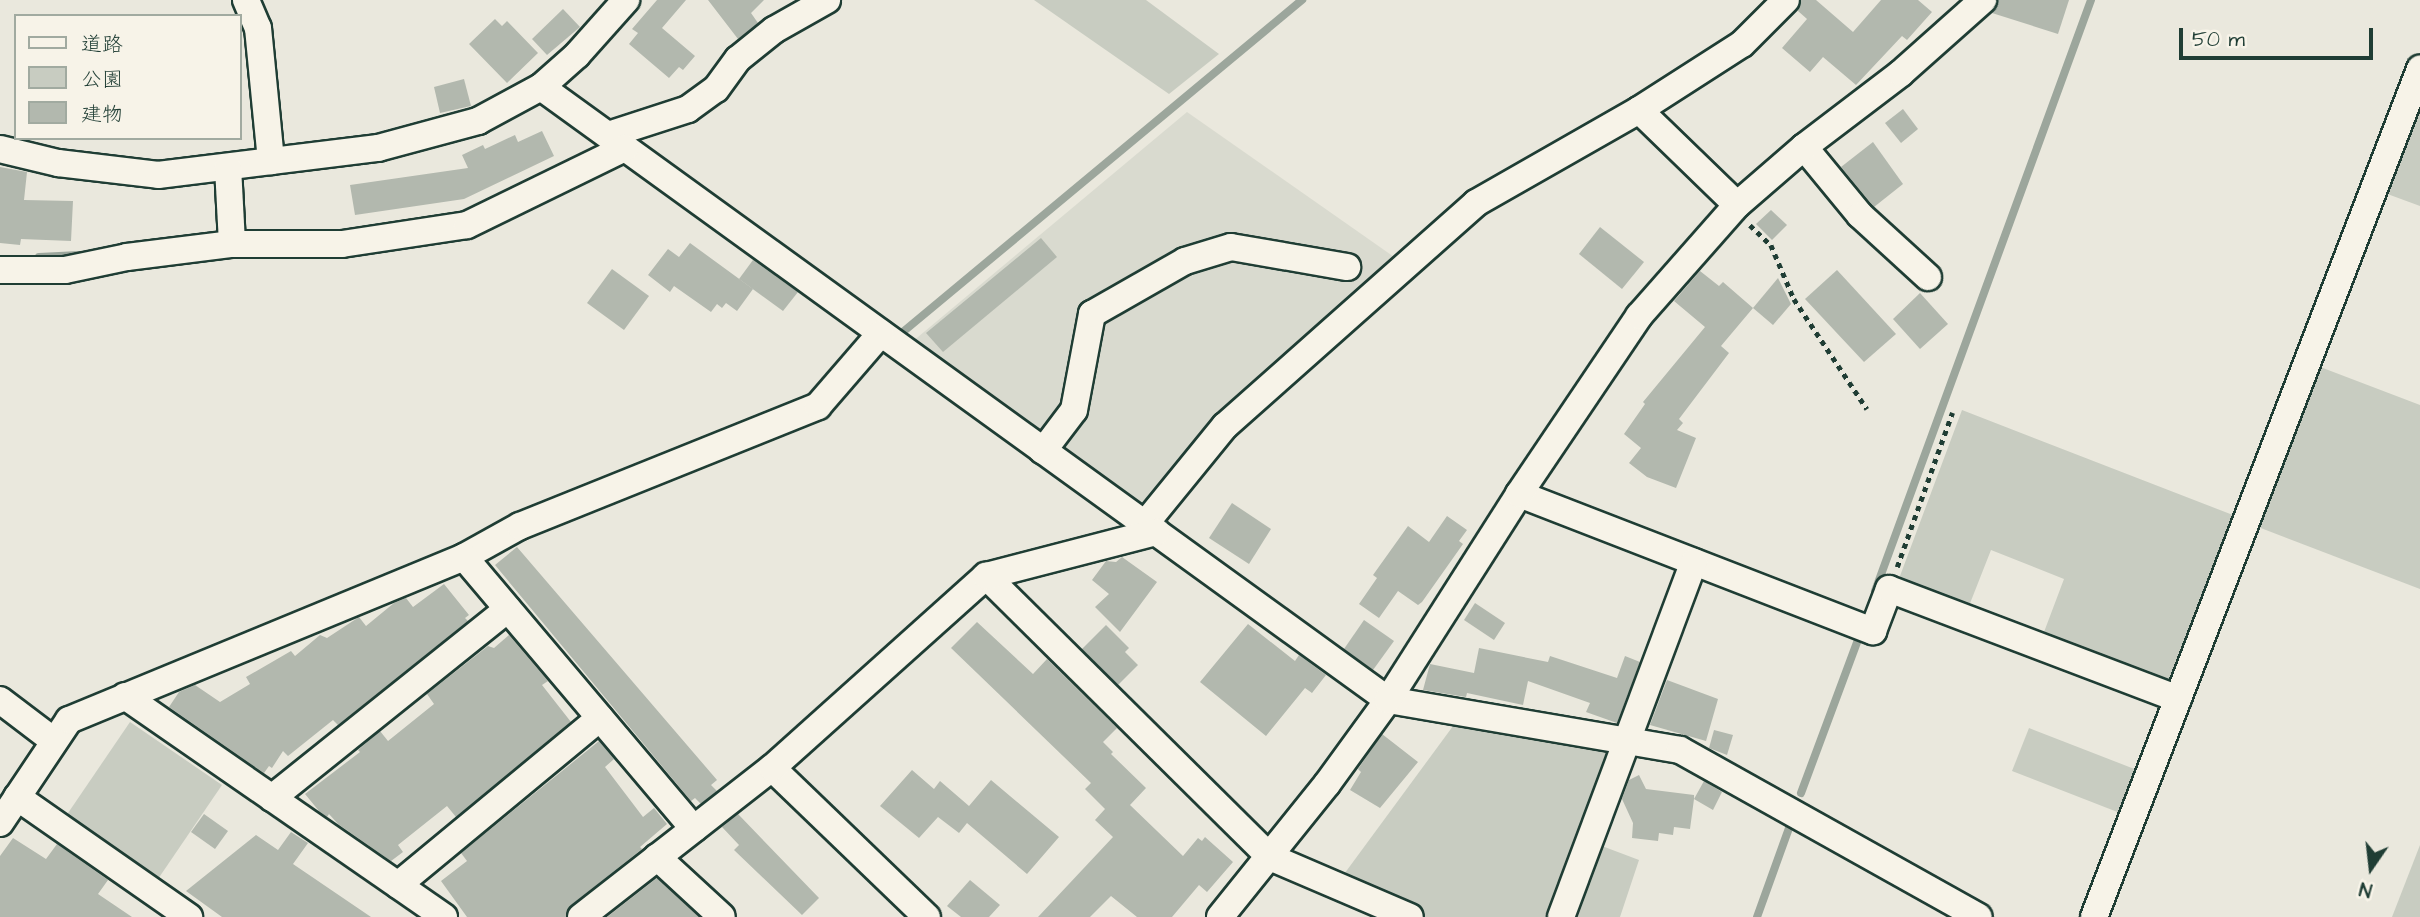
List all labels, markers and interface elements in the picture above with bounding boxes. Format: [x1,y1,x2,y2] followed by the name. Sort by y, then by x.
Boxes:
[14,14,242,140] legend
[2182,14,2376,58] scale bar
[2192,25,2245,54] text: 50 m
[81,30,123,59] text: 道路
[81,65,123,94] text: 公園
[81,100,123,129] text: 建物
[2336,833,2406,903] north arrow
[2357,874,2375,903] text: N

